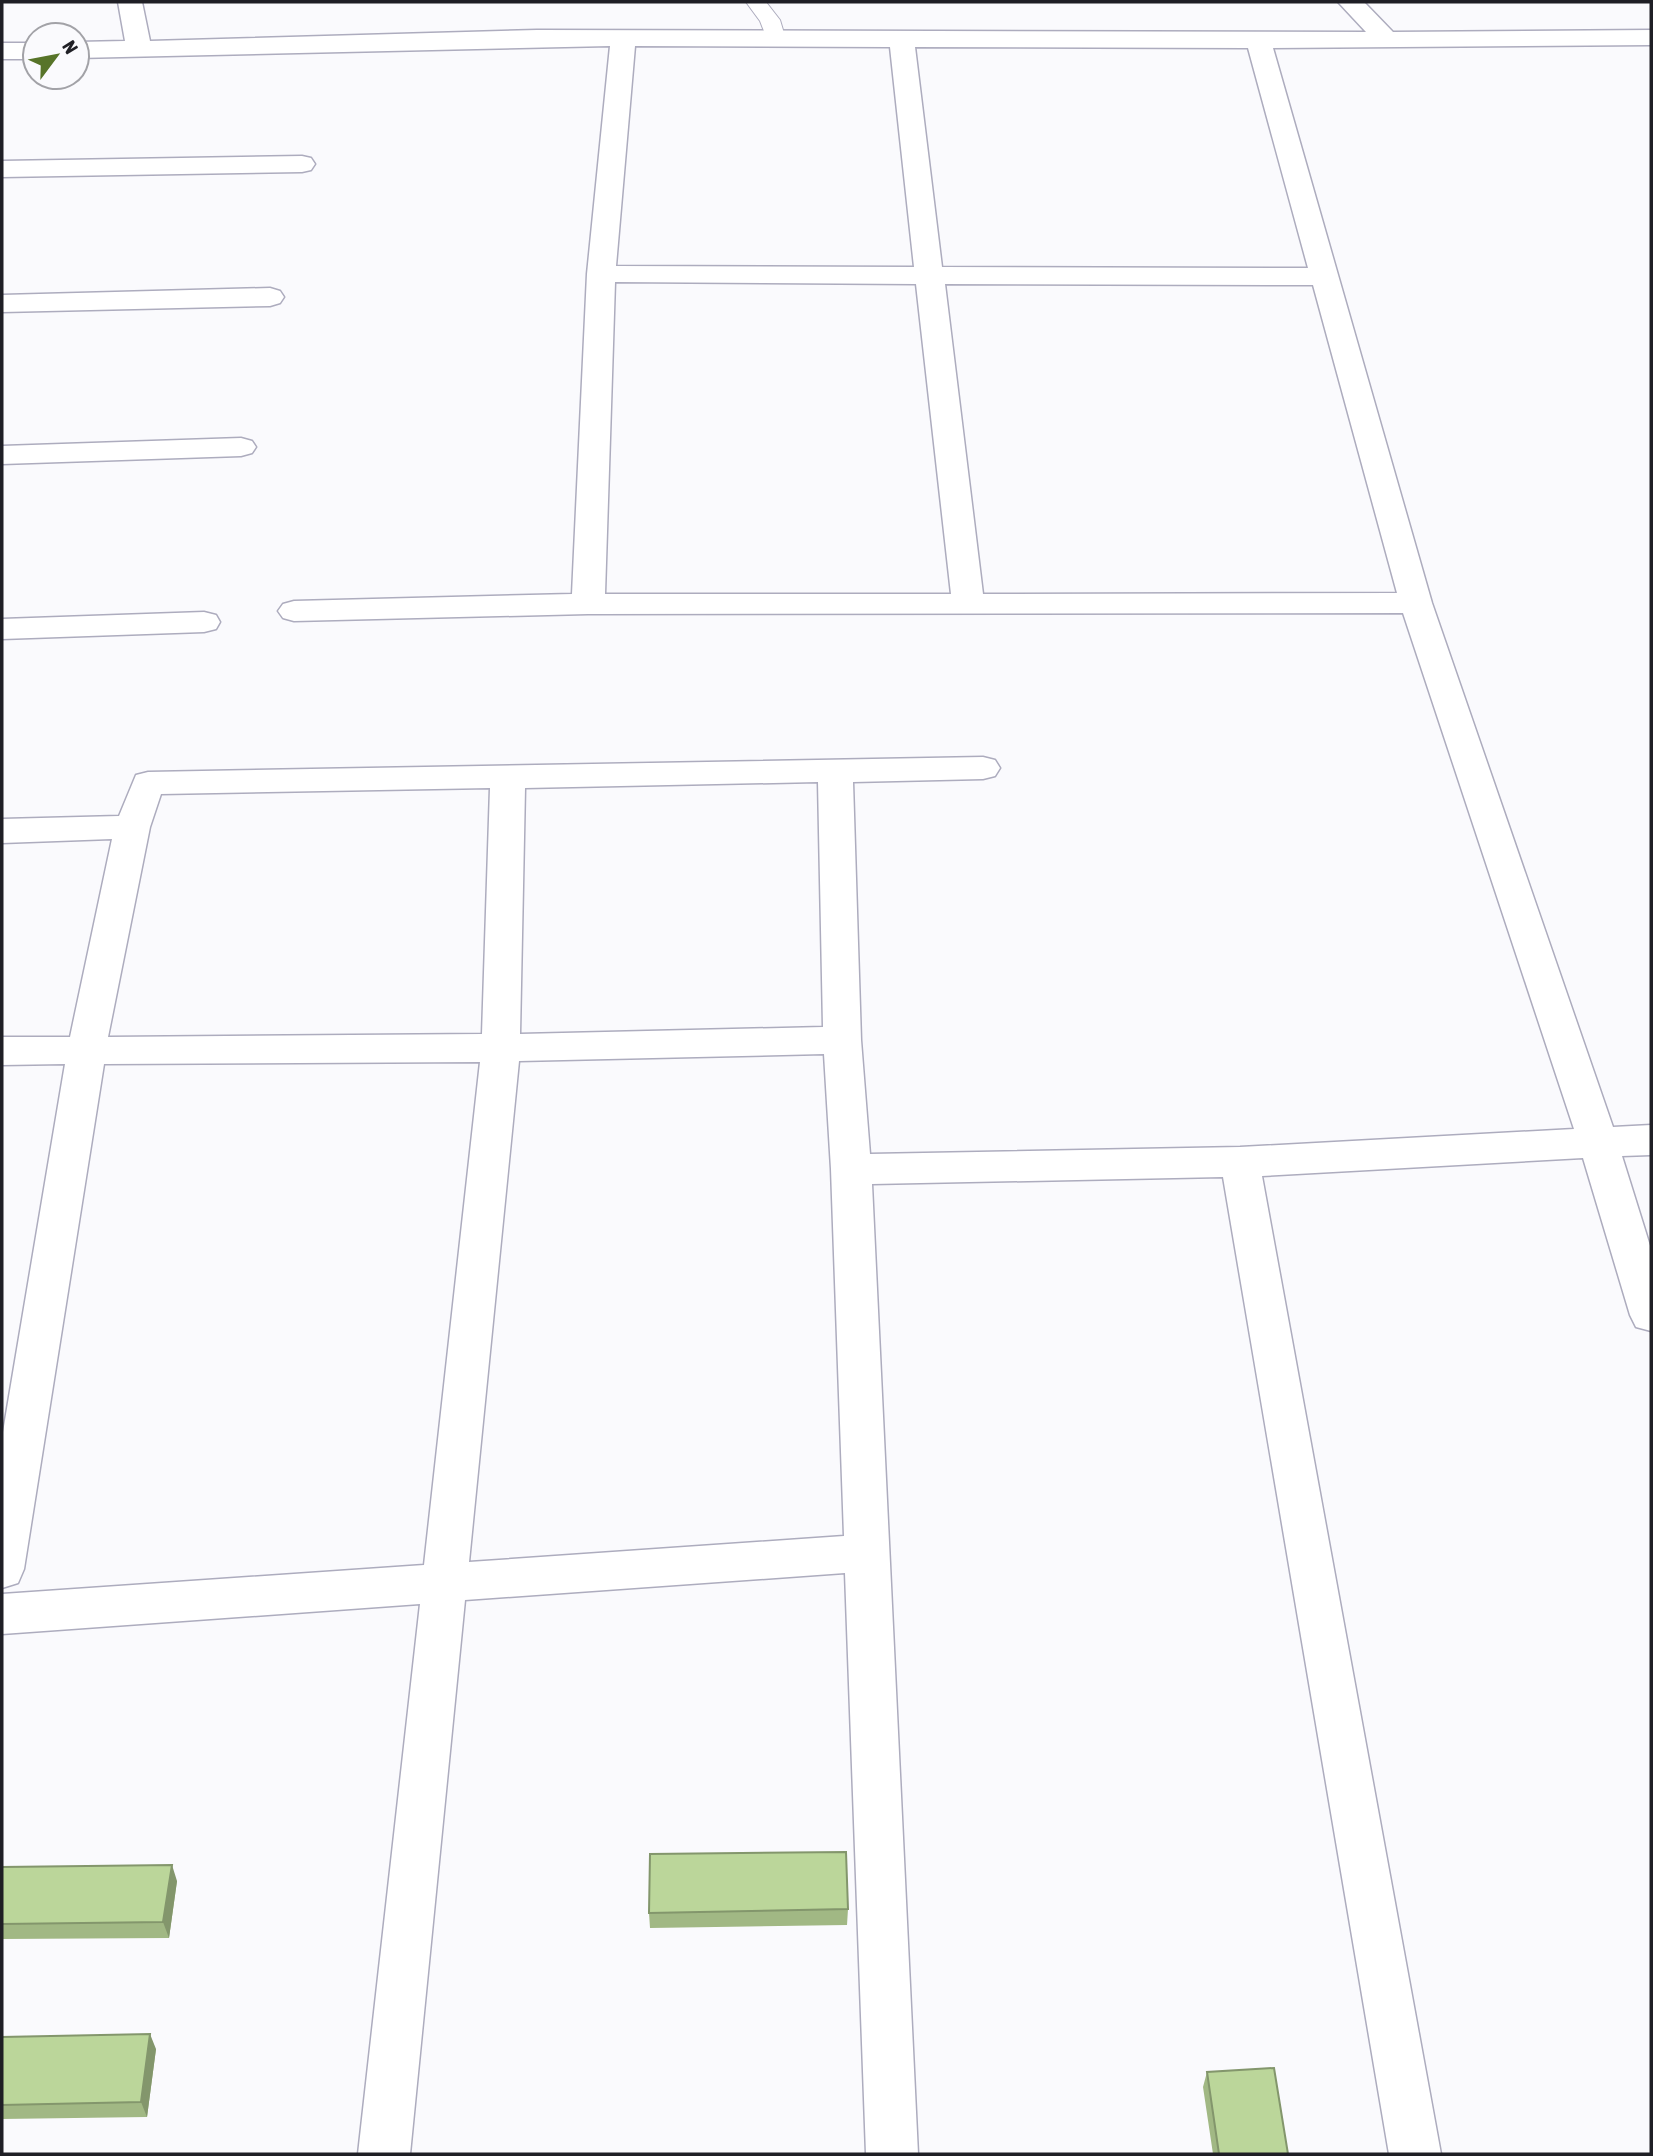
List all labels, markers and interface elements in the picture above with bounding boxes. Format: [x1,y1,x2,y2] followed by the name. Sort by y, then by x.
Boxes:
[21,21,91,91] north arrow
[58,36,83,58] text: N

